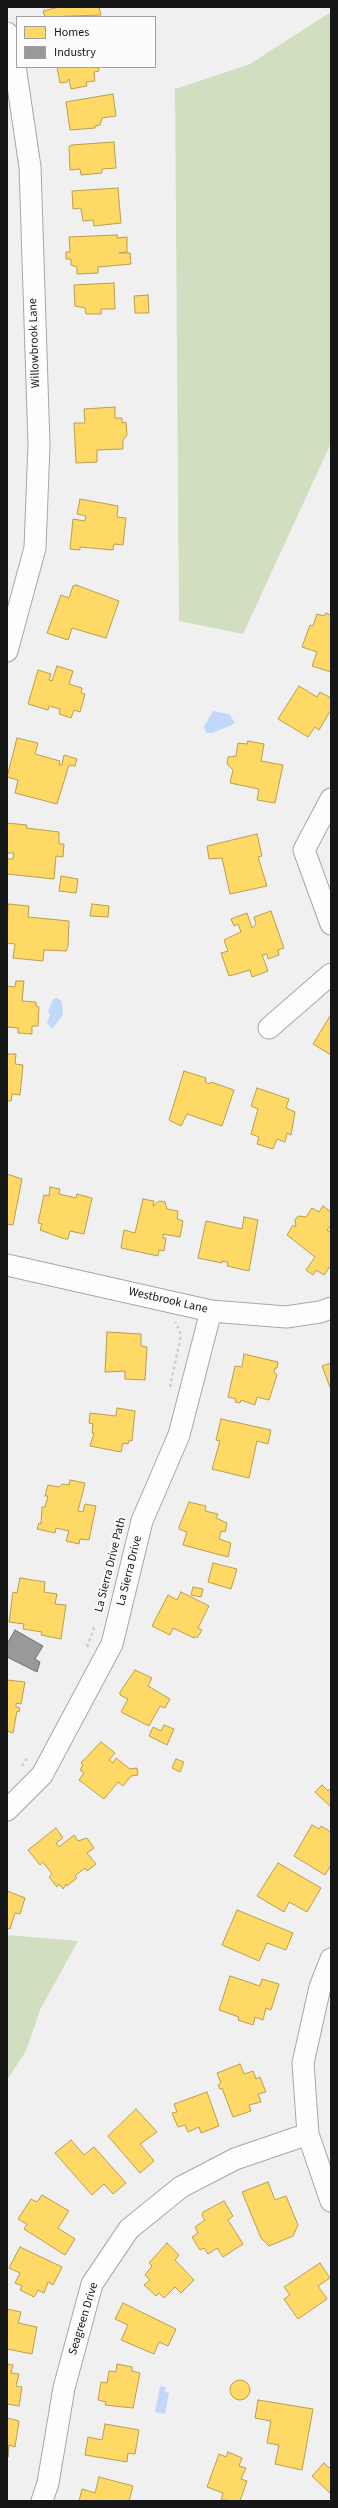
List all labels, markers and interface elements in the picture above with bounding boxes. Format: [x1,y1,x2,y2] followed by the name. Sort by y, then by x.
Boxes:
[16,16,156,68] legend
[54,24,89,41] text: Homes
[54,44,96,61] text: Industry
[26,298,44,388] street label: Willowbrook Lane
[127,1285,209,1317] street label: Westbrook Lane
[92,1516,130,1614] street label: La Sierra Drive Path
[114,1534,146,1608] street label: La Sierra Drive
[66,2281,102,2357] street label: Seagreen Drive

